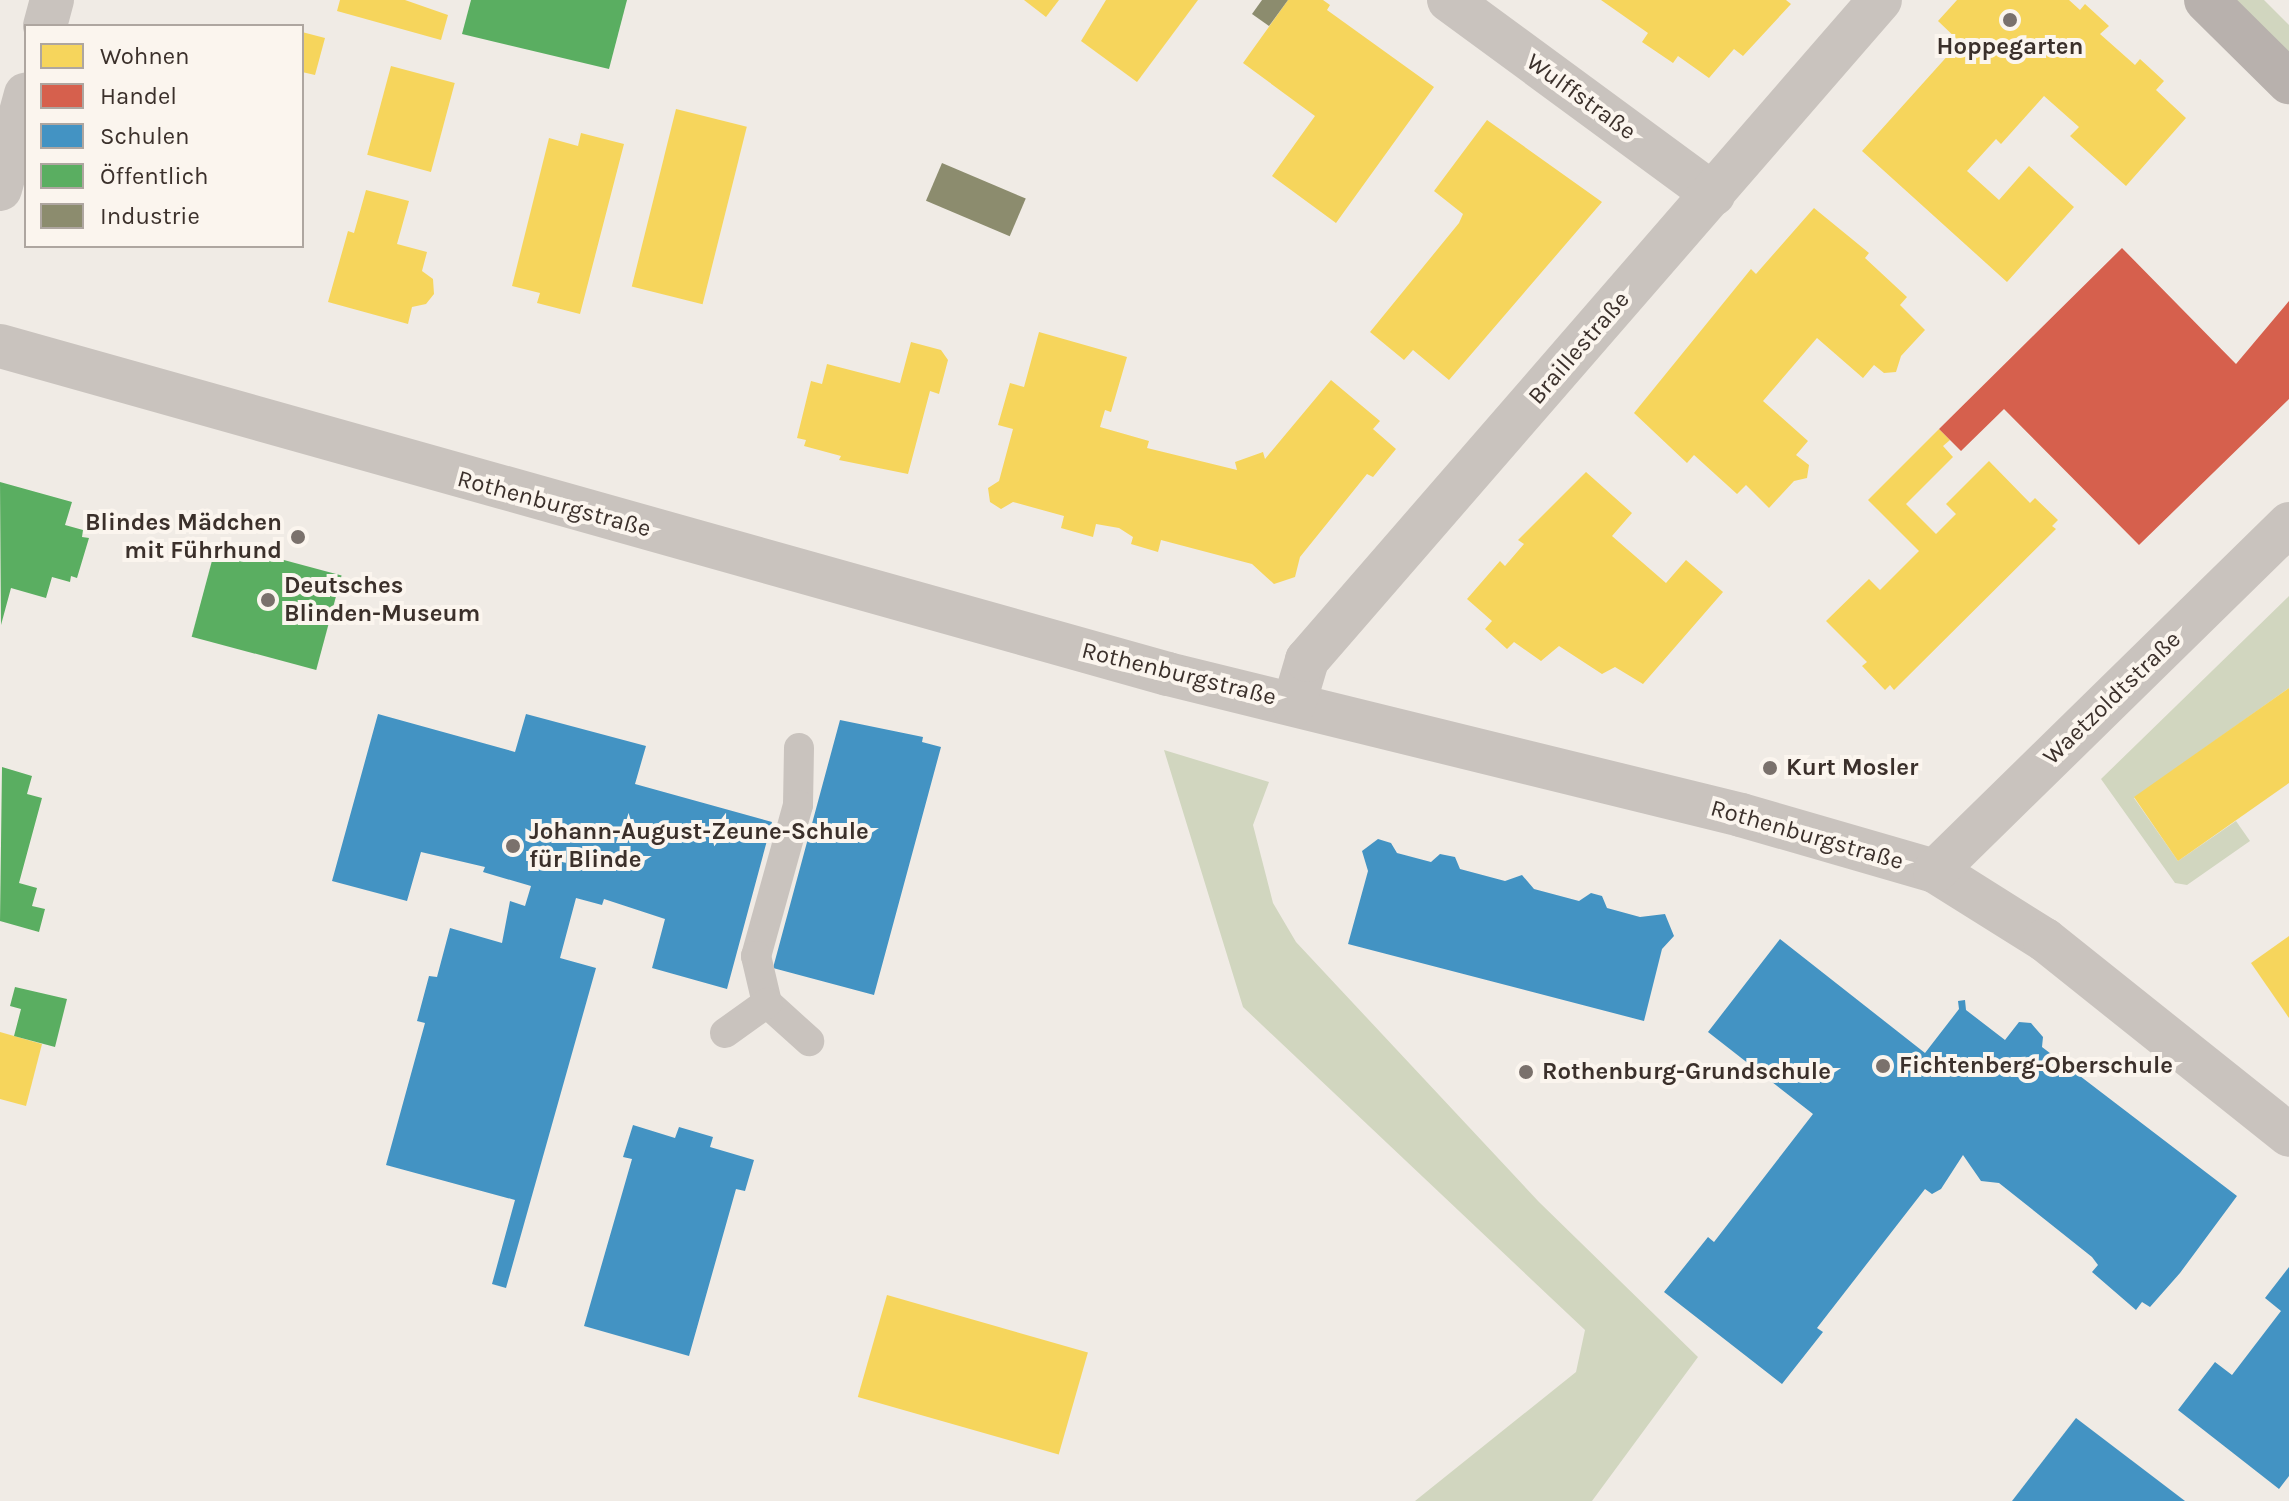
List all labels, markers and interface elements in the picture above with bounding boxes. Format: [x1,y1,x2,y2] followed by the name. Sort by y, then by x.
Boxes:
[2001,11,2019,29] marker: Hoppegarten
[24,24,304,248] legend
[1936,33,2084,61] place label: Hoppegarten
[100,42,190,70] text: Wohnen
[1521,48,1641,146] street label: Wulffstraße
[100,82,177,110] text: Handel
[100,122,189,150] text: Schulen
[100,162,209,190] text: Öffentlich
[100,202,200,230] text: Industrie
[1522,286,1636,410] street label: Braillestraße
[454,464,654,544] street label: Rothenburgstraße
[85,509,282,565] place label: Blindes Mädchen mit Führhund
[289,528,307,546] marker: Blindes Mädchen mit Führhund
[284,572,480,628] place label: Deutsches Blinden-Museum
[259,591,277,609] marker: Deutsches Blinden-Museum
[2037,625,2187,771] street label: Waetzoldtstraße
[1079,636,1279,712] street label: Rothenburgstraße
[1786,754,1918,782] place label: Kurt Mosler
[1761,759,1779,777] marker: Kurt Mosler
[1707,794,1907,876] street label: Rothenburgstraße
[529,818,869,874] place label: Johann-August-Zeune-Schule für Blinde
[504,837,522,855] marker: Johann-August-Zeune-Schule für Blinde
[1899,1052,2173,1080] place label: Fichtenberg-Oberschule
[1874,1057,1892,1075] marker: Fichtenberg-Oberschule
[1542,1058,1831,1086] place label: Rothenburg-Grundschule
[1517,1063,1535,1081] marker: Rothenburg-Grundschule

